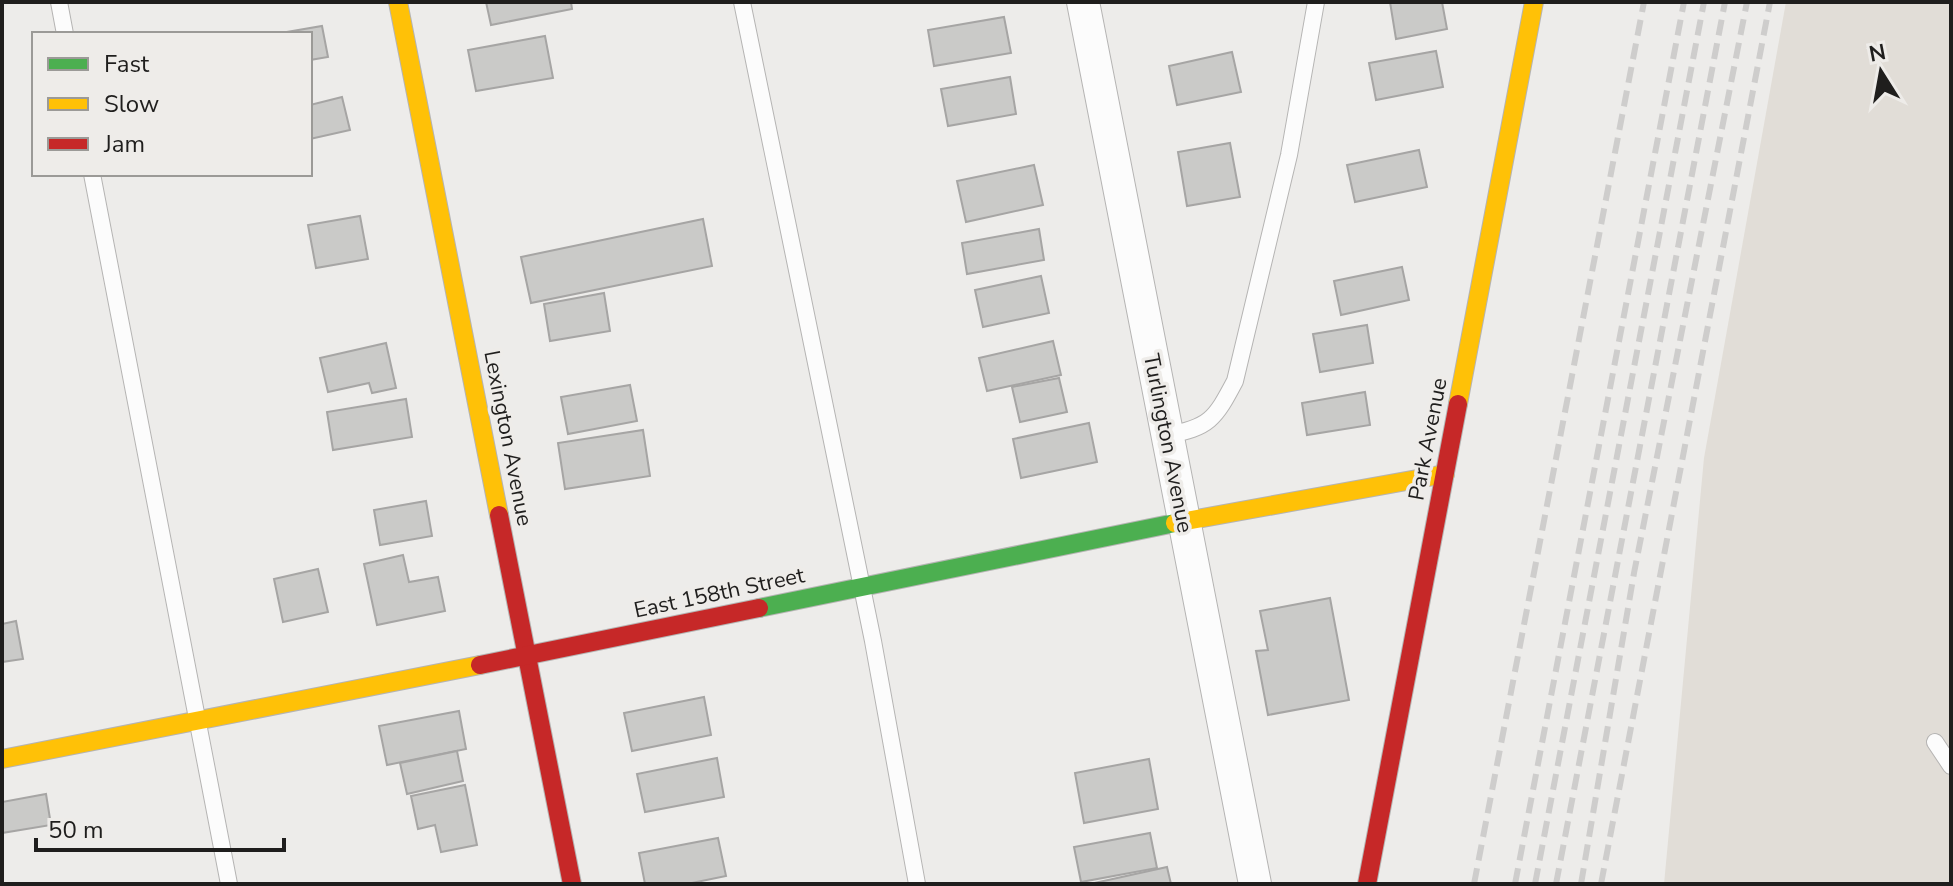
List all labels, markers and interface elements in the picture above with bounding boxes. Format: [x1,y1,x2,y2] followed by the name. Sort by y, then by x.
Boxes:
[32,32,312,176] legend
[1841,32,1921,112] north arrow
[1866,37,1888,70] text: N
[104,48,150,80] text: Fast
[104,88,159,120] text: Slow
[103,128,145,160] text: Jam
[476,348,540,529] street label: Lexington Avenue
[1136,351,1200,535] street label: Turlington Avenue
[1401,375,1455,503] street label: Park Avenue
[631,560,808,626] street label: East 158th Street
[36,802,284,852] scale bar
[48,814,104,846] text: 50 m

